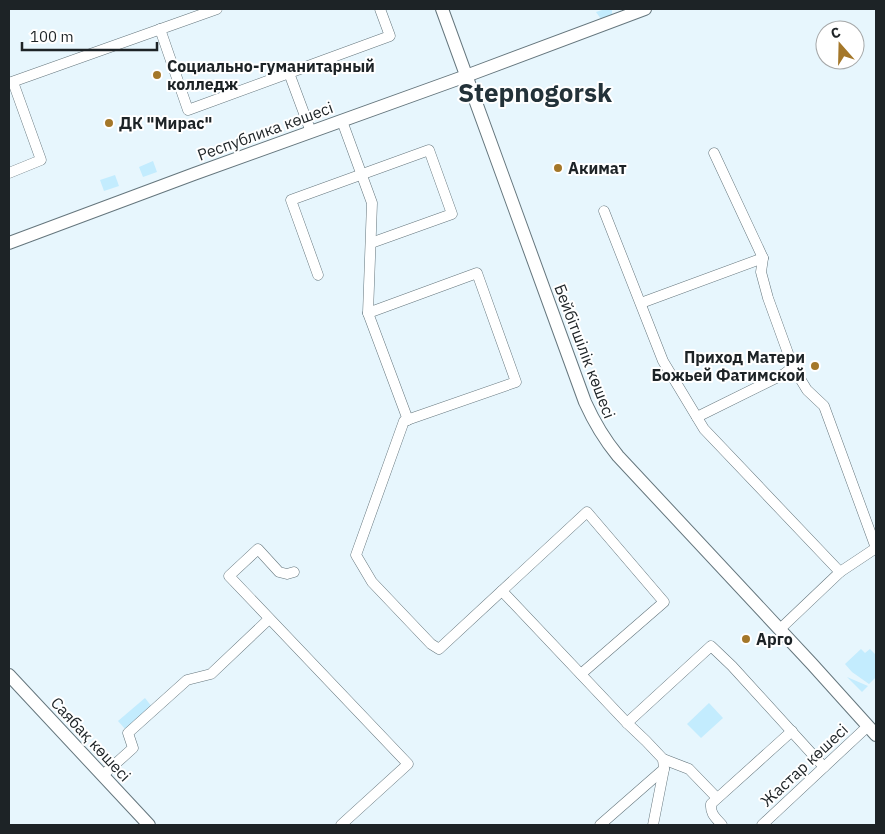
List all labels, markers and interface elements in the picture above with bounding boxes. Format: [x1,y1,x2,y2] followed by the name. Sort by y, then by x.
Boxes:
[22,20,158,52] scale bar
[815,20,865,70] north arrow
[828,23,843,43] text: С
[30,27,74,46] text: 100 m
[167,56,375,94] place label: Социально-гуманитарный колледж
[151,69,163,81] marker: Социально-гуманитарный колледж
[458,75,612,109] district label: Stepnogorsk
[194,97,336,165] street label: Республика көшесі
[119,113,212,133] place label: ДК "Мирас"
[103,117,115,129] marker: ДК "Мирас"
[568,158,627,178] place label: Акимат
[552,162,564,174] marker: Акимат
[550,281,620,421] street label: Бейбітшілік көшесі
[651,347,805,385] place label: Приход Матери Божьей Фатимской
[809,360,821,372] marker: Приход Матери Божьей Фатимской
[756,629,793,649] place label: Арго
[740,633,752,645] marker: Арго
[47,693,135,785] street label: Саябақ көшесі
[756,719,852,811] street label: Жастар көшесі

